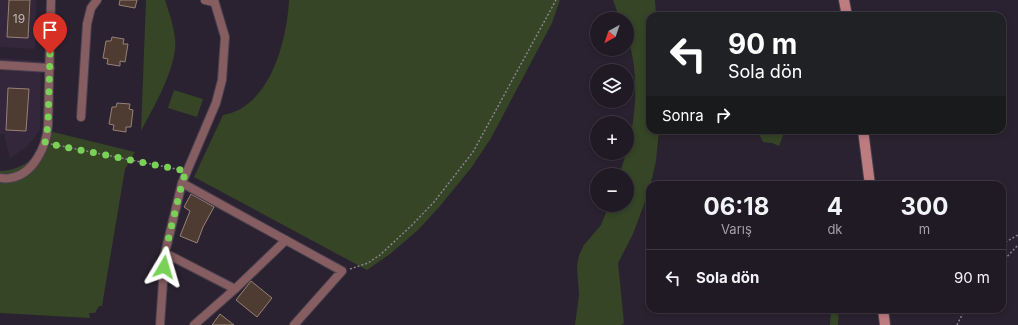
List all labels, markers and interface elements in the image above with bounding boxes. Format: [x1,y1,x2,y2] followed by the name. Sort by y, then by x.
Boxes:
[13,11,25,26] house number: 19
[590,12,634,56] north arrow
[590,12,634,212] map controls
[33,13,67,54] pin
[39,19,61,41] icon: arrive
[728,27,797,61] text: 90 m
[662,28,714,80] icon: left
[728,61,802,82] text: Sola dön
[590,64,634,108] button: layers
[712,104,734,126] icon: right
[662,106,704,125] text: Sonra
[590,116,634,160] button: +
[590,168,634,212] button: −
[704,192,769,221] text: 06:18
[827,192,843,221] text: 4
[901,192,948,221] text: 300
[721,221,752,237] text: Varış
[827,221,843,237] text: dk
[919,221,930,237] text: m
[143,246,185,288] position arrow
[662,267,684,289] icon: left
[696,268,759,287] text: Sola dön
[954,268,990,287] text: 90 m

